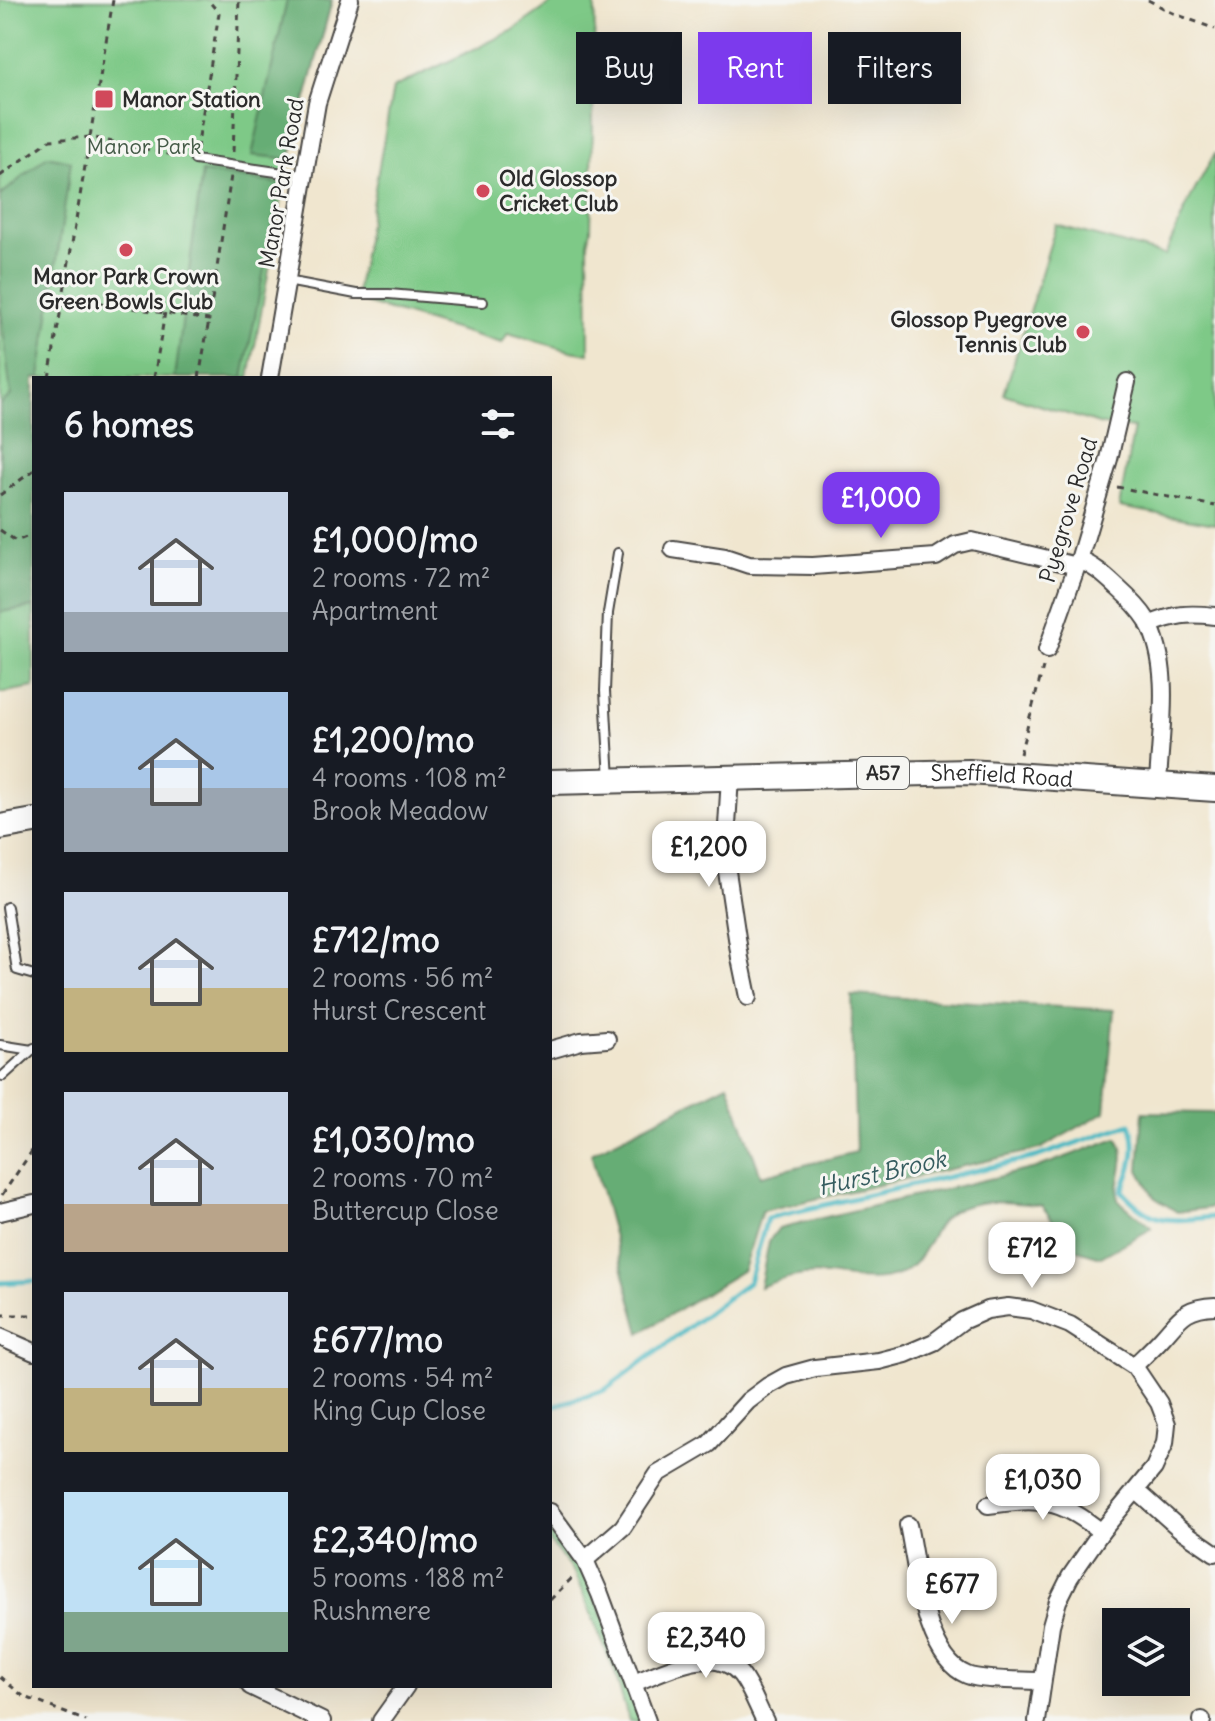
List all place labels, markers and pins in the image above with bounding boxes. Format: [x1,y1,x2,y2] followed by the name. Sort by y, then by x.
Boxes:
[122,85,261,113] place label: Manor Station
[93,88,115,110] marker: Manor Station
[499,164,618,217] place label: Old Glossop Cricket Club
[474,182,492,200] marker: Old Glossop Cricket Club
[117,241,135,259] marker: Manor Park Crown Green Bowls Club
[33,262,219,315] place label: Manor Park Crown Green Bowls Club
[890,305,1067,358] place label: Glossop Pyegrove Tennis Club
[1074,323,1092,341] marker: Glossop Pyegrove Tennis Club
[816,472,946,540] pin: £1,000
[644,821,774,889] pin: £1,200
[985,1222,1079,1290] pin: £712
[978,1454,1108,1522] pin: £1,030
[905,1558,999,1626] pin: £677
[641,1612,771,1680] pin: £2,340

